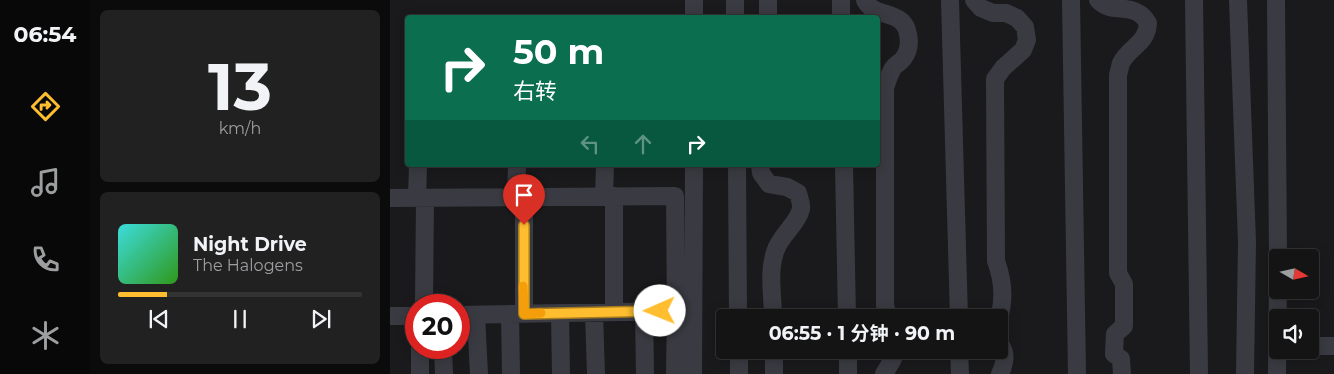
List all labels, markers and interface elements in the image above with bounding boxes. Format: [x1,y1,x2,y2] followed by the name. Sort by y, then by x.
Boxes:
[14,21,76,48] text: 06:54
[513,30,604,73] text: 50 m
[430,35,495,100] icon: right
[208,47,272,126] text: 13
[513,78,557,105] text: 右转
[28,89,63,124] icon: directions
[219,119,261,138] text: km/h
[576,130,604,158] icon: left
[629,130,657,158] icon: ahead
[682,130,710,158] icon: right
[28,165,63,200] icon: music
[503,174,545,225] pin
[510,181,538,209] icon: arrive
[193,233,307,256] text: Night Drive
[28,242,63,277] icon: phone
[1269,249,1319,299] north arrow
[1269,249,1319,359] map controls
[193,256,303,275] text: The Halogens
[633,284,685,336] position arrow
[405,294,470,359] speed limit sign: 20
[145,305,173,333] icon: previous
[226,305,254,333] icon: pause
[307,305,335,333] icon: next
[1269,309,1319,359] button: sound
[28,318,63,353] icon: climate
[769,322,955,345] text: 06:55 · 1 分钟 · 90 m

